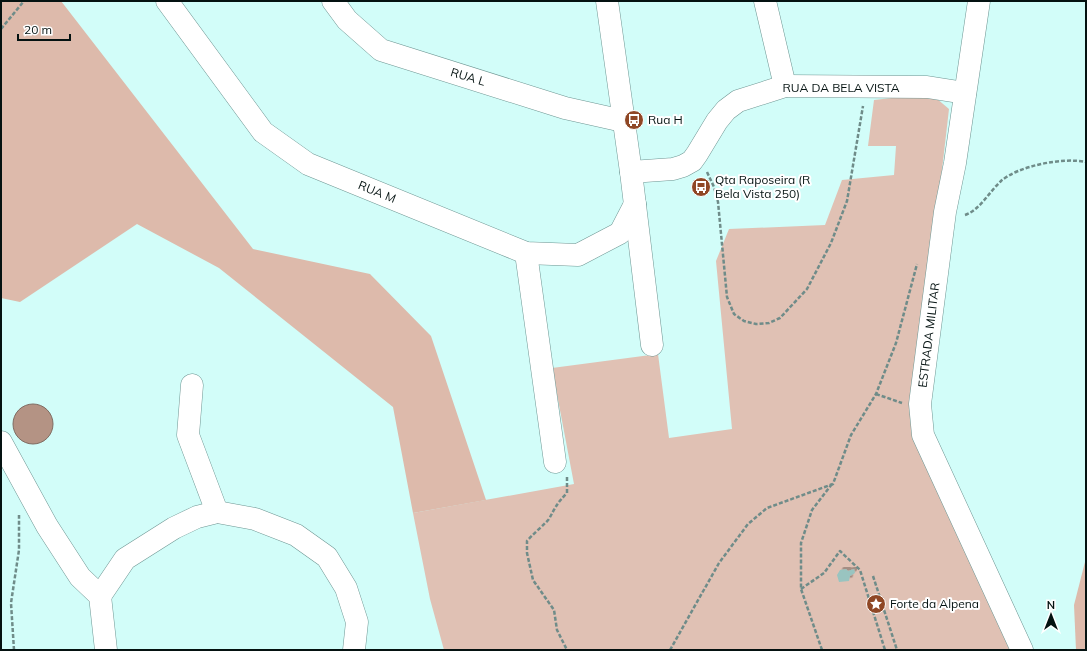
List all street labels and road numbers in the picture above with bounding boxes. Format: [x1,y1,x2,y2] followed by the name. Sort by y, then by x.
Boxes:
[449,64,488,89] street label: RUA L
[782,80,900,95] street label: RUA DA BELA VISTA
[356,177,398,206] street label: RUA M
[915,282,942,388] street label: ESTRADA MILITAR

